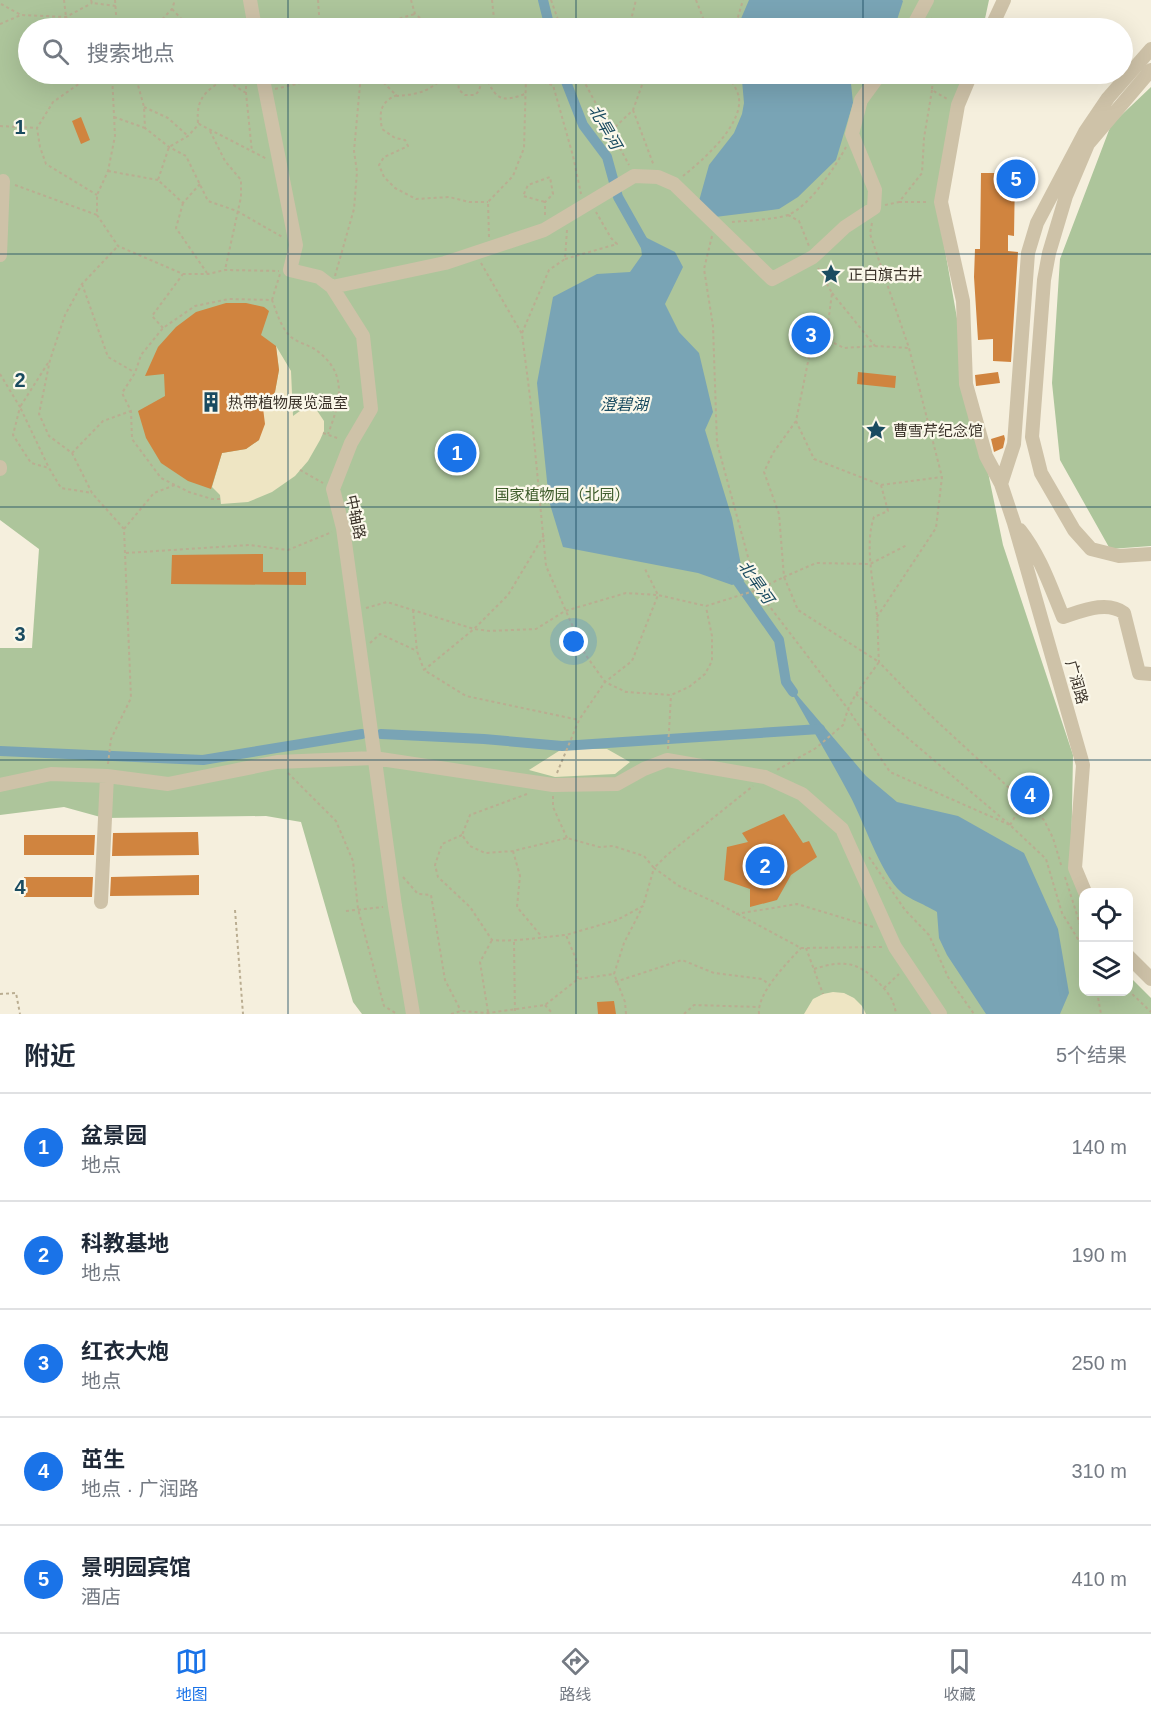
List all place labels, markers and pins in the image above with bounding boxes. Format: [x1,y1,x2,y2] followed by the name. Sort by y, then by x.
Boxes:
[996,156,1036,201] pin: 5
[819,262,843,286] place icon: 正白旗古井
[848,266,923,283] place label: 正白旗古井
[792,312,830,358] pin: 3
[199,390,223,414] building icon: 热带植物展览温室
[228,394,348,411] place label: 热带植物展览温室
[864,418,888,442] place icon: 曹雪芹纪念馆
[893,422,983,439] place label: 曹雪芹纪念馆
[438,430,476,476] pin: 1
[1010,772,1050,818] pin: 4
[746,844,784,888] pin: 2

